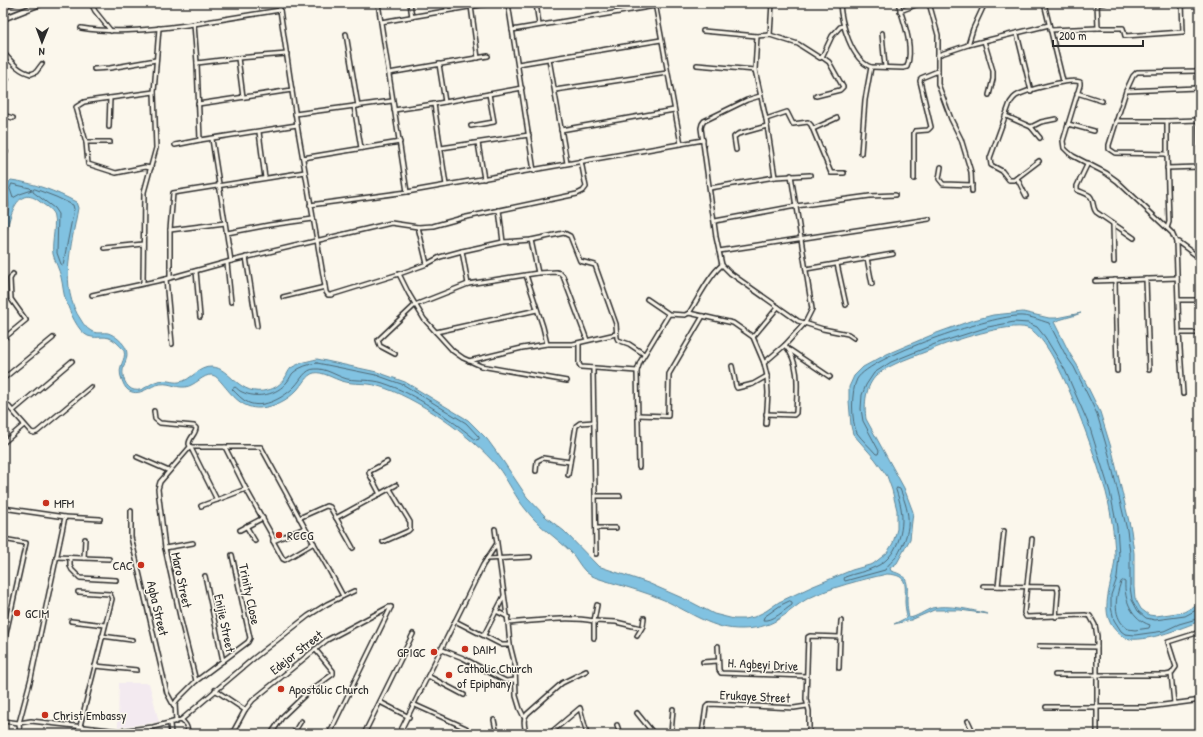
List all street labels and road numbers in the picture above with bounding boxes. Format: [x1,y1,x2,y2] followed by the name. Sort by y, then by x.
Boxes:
[167,551,197,610] street label: Maro Street
[235,562,265,626] street label: Trinity Close
[143,579,173,638] street label: Agba Street
[210,592,240,654] street label: Enijie Street
[266,625,327,678] street label: Edejor Street
[727,653,799,675] street label: H. Agbeyi Drive
[719,685,791,707] street label: Erukaye Street

